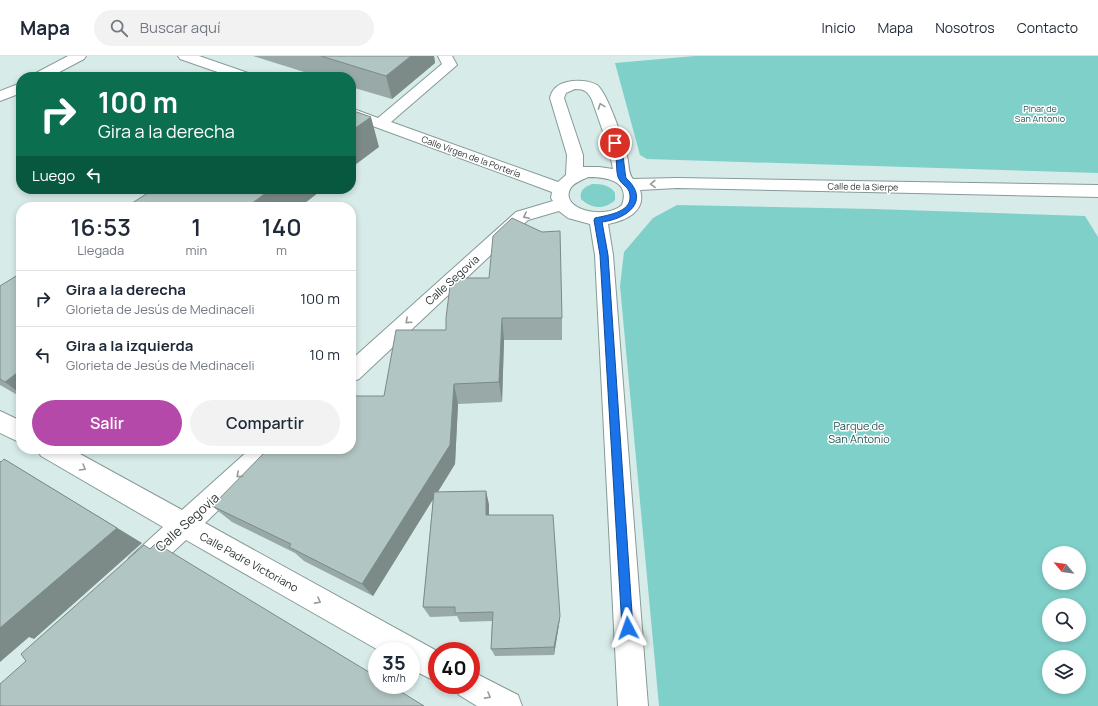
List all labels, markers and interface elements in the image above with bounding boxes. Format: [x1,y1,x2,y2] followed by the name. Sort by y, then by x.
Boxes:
[94,10,374,46] search box
[20,15,70,41] text: Mapa
[108,17,130,39] icon: search
[140,17,220,38] text: Buscar aquí
[822,18,856,37] text: Inicio
[878,18,913,37] text: Mapa
[935,18,995,37] text: Nosotros
[1017,18,1078,37] text: Contacto
[98,83,178,121] text: 100 m
[32,88,84,140] icon: right
[1015,102,1065,125] park label: Pinar de San Antonio
[598,103,606,110] one-way arrow
[98,119,235,143] text: Gira a la derecha
[598,126,632,160] pin
[420,132,523,181] street label: Calle Virgen de la Portería
[604,132,626,154] icon: arrive
[83,164,105,186] icon: left
[32,165,75,186] text: Luego
[828,179,898,194] street label: Calle de la Sierpe
[650,180,656,188] one-way arrow
[70,210,131,243] text: 16:53
[191,210,201,243] text: 1
[262,210,302,243] text: 140
[522,211,530,219] one-way arrow
[77,241,124,259] text: Llegada
[185,241,207,259] text: min
[276,241,287,259] text: m
[421,251,482,308] street label: Calle Segovia
[66,279,186,300] text: Gira a la derecha
[32,288,54,310] icon: right
[300,288,340,309] text: 100 m
[66,300,255,318] text: Glorieta de Jesús de Medinaceli
[405,316,413,323] one-way arrow
[66,335,193,356] text: Gira a la izquierda
[32,344,54,366] icon: left
[309,344,340,365] text: 10 m
[66,356,255,374] text: Glorieta de Jesús de Medinaceli
[32,400,182,446] button: Salir
[190,400,340,446] button: Compartir
[828,418,890,446] park label: Parque de San Antonio
[79,464,86,471] one-way arrow
[236,471,244,478] one-way arrow
[151,488,223,556] street label: Calle Segovia
[197,528,302,595] street label: Calle Padre Victoriano
[1042,546,1086,590] north arrow
[1042,546,1086,694] map controls
[314,596,321,603] one-way arrow
[1042,598,1086,642] button: search
[607,607,649,649] position arrow
[428,642,480,694] speed limit sign: 40
[382,649,406,676] text: 35
[1042,650,1086,694] button: layers
[382,671,406,685] text: km/h
[484,691,491,698] one-way arrow

